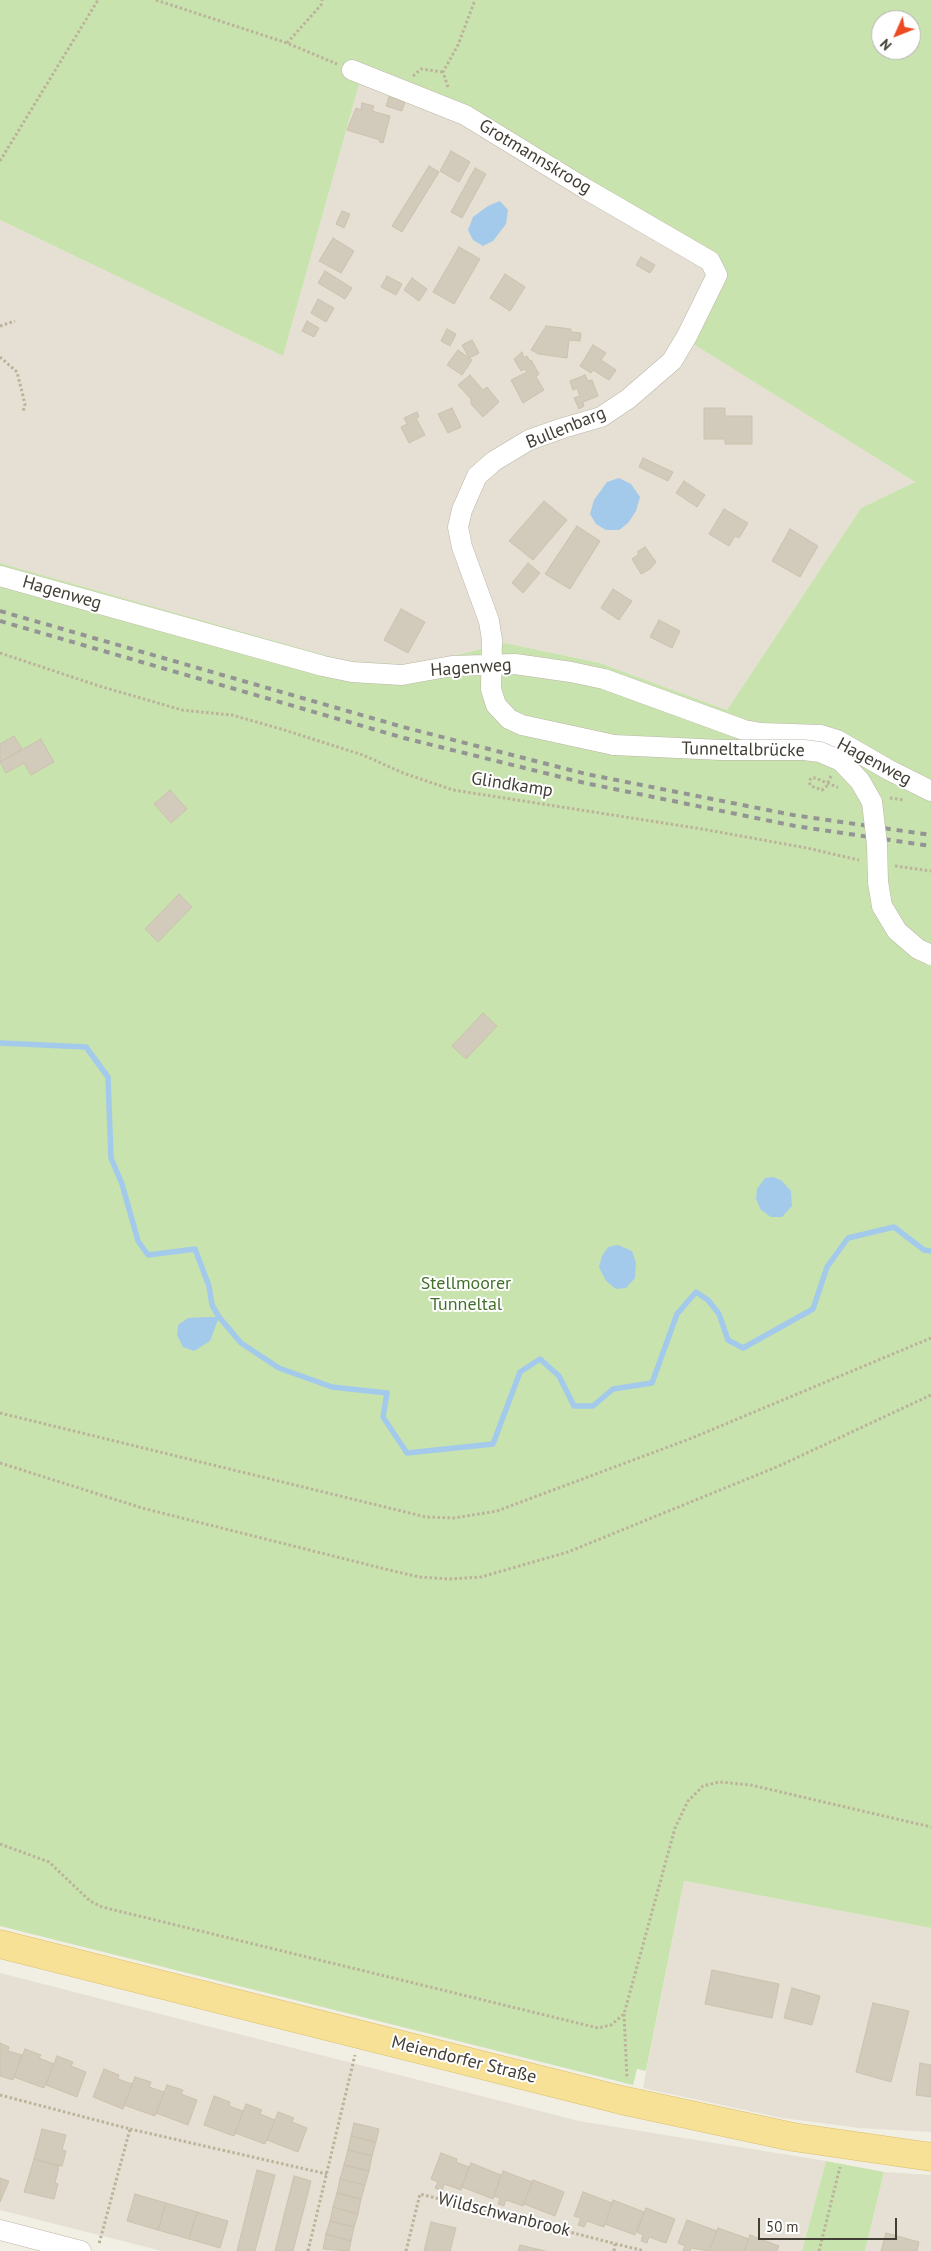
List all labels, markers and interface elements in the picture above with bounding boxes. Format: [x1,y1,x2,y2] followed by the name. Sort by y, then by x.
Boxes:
[871,10,921,60] north arrow
[876,35,896,54] text: N
[475,115,595,199] street label: Grotmannskroog
[523,402,609,454] street label: Bullenbarg
[20,571,104,615] street label: Hagenweg
[430,654,512,682] street label: Hagenweg
[833,733,915,791] street label: Hagenweg
[681,738,805,762] street label: Tunneltalbrücke
[470,768,554,802] street label: Glindkamp
[421,1273,511,1316] park label: Stellmoorer Tunneltal
[389,2032,539,2088] street label: Meiendorfer Straße
[435,2188,573,2242] street label: Wildschwanbrook
[761,2208,900,2240] scale bar
[766,2217,799,2236] text: 50 m

